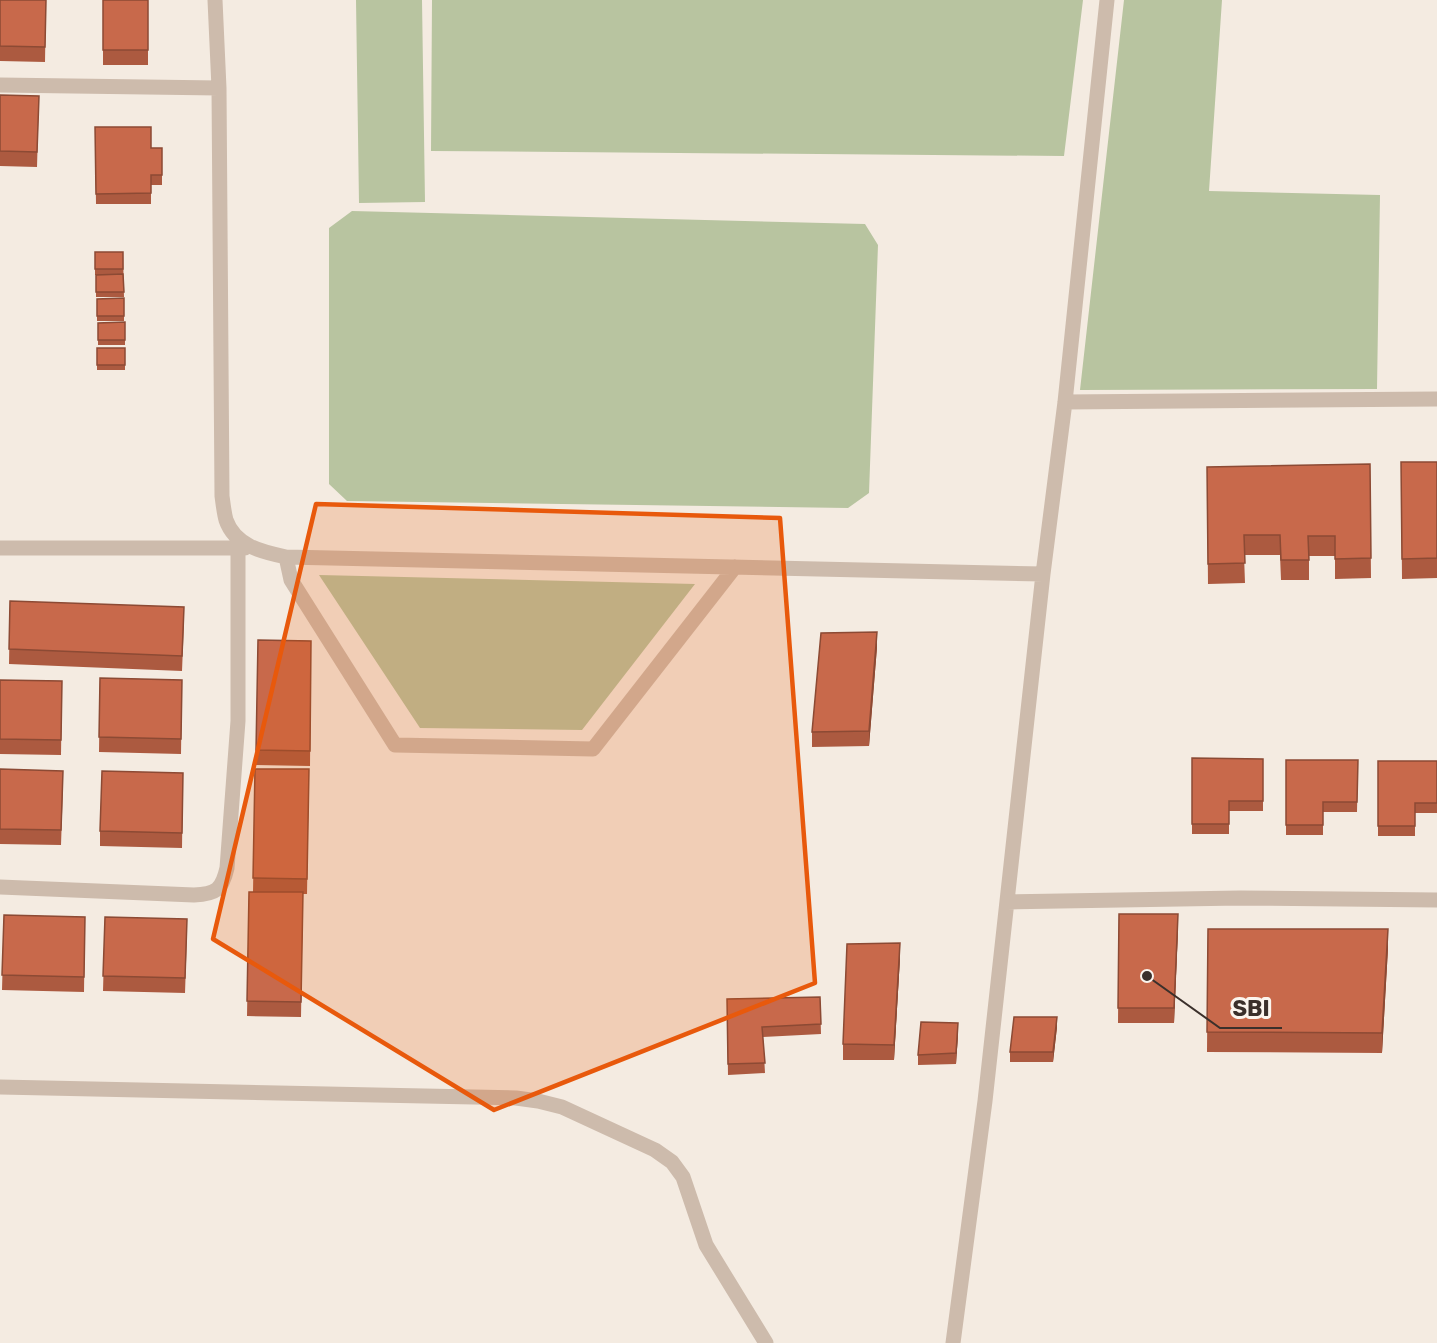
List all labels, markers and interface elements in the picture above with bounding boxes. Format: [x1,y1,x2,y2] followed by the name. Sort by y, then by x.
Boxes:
[1220,988,1282,1028] callout: SBI
[1232,995,1270,1022] text: SBI

